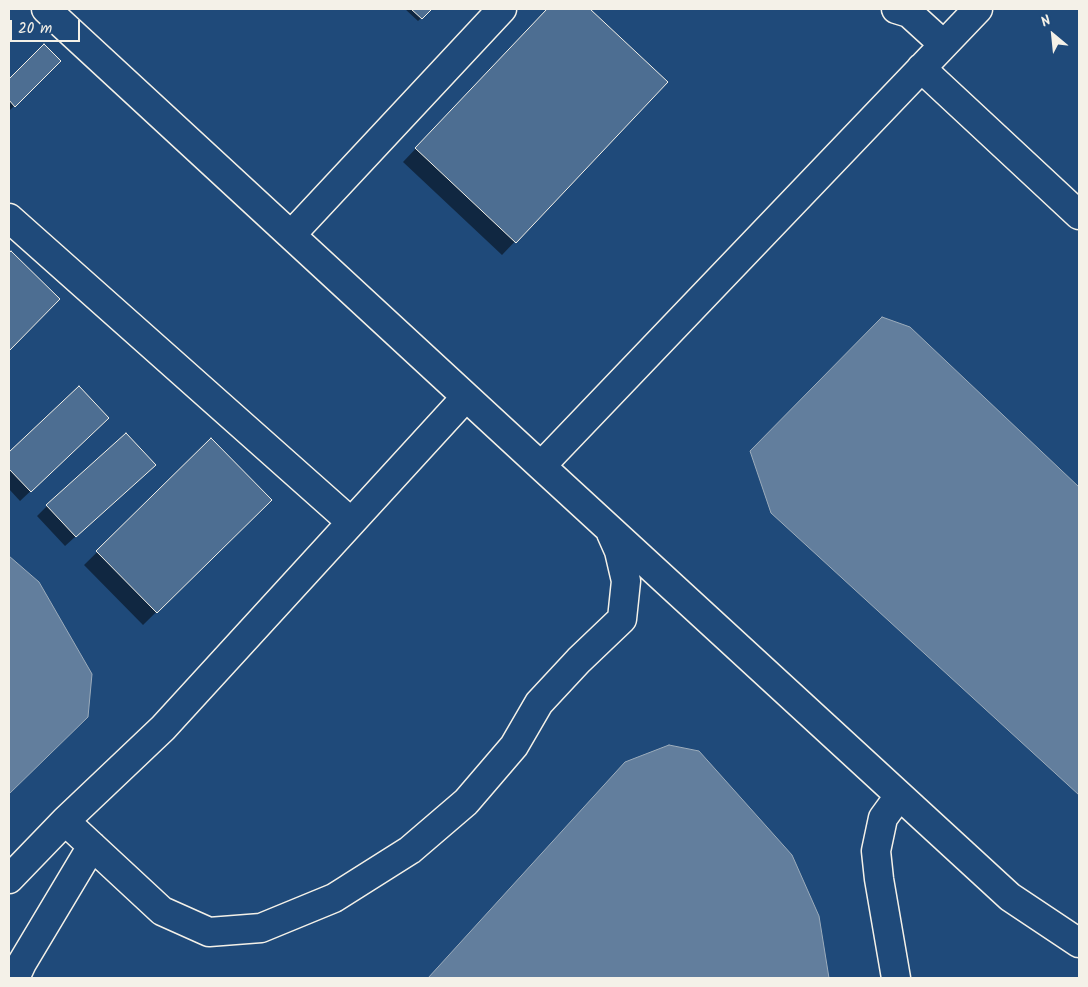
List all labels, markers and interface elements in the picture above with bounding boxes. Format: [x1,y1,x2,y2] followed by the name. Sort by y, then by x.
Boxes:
[12,10,82,42] scale bar
[1028,10,1078,60] north arrow
[1037,10,1055,34] text: N
[18,17,52,41] text: 20 m

